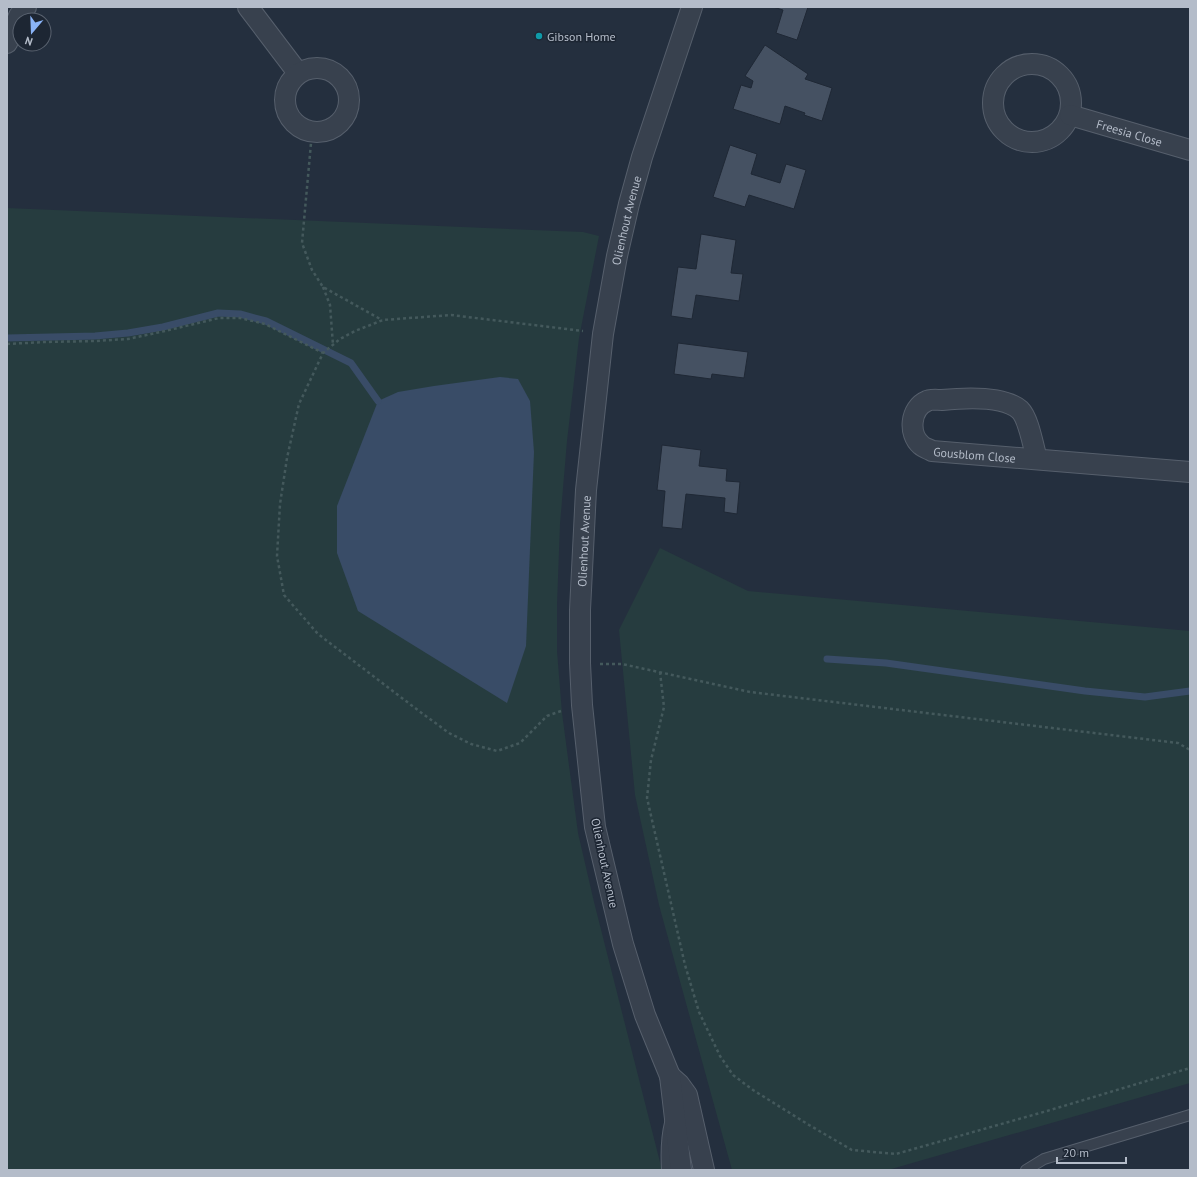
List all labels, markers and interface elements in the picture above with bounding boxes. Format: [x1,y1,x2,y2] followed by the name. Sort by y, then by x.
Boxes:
[12,12,52,52] north arrow
[547,29,616,44] place label: Gibson Home
[534,31,544,41] marker: Gibson Home
[23,34,34,49] text: N
[1095,116,1164,149] street label: Freesia Close
[608,174,644,266] street label: Olienhout Avenue
[933,444,1016,465] street label: Gousblom Close
[574,495,593,587] street label: Olienhout Avenue
[588,817,622,909] street label: Olienhout Avenue
[1057,1139,1126,1165] scale bar
[1063,1145,1089,1160] text: 20 m

